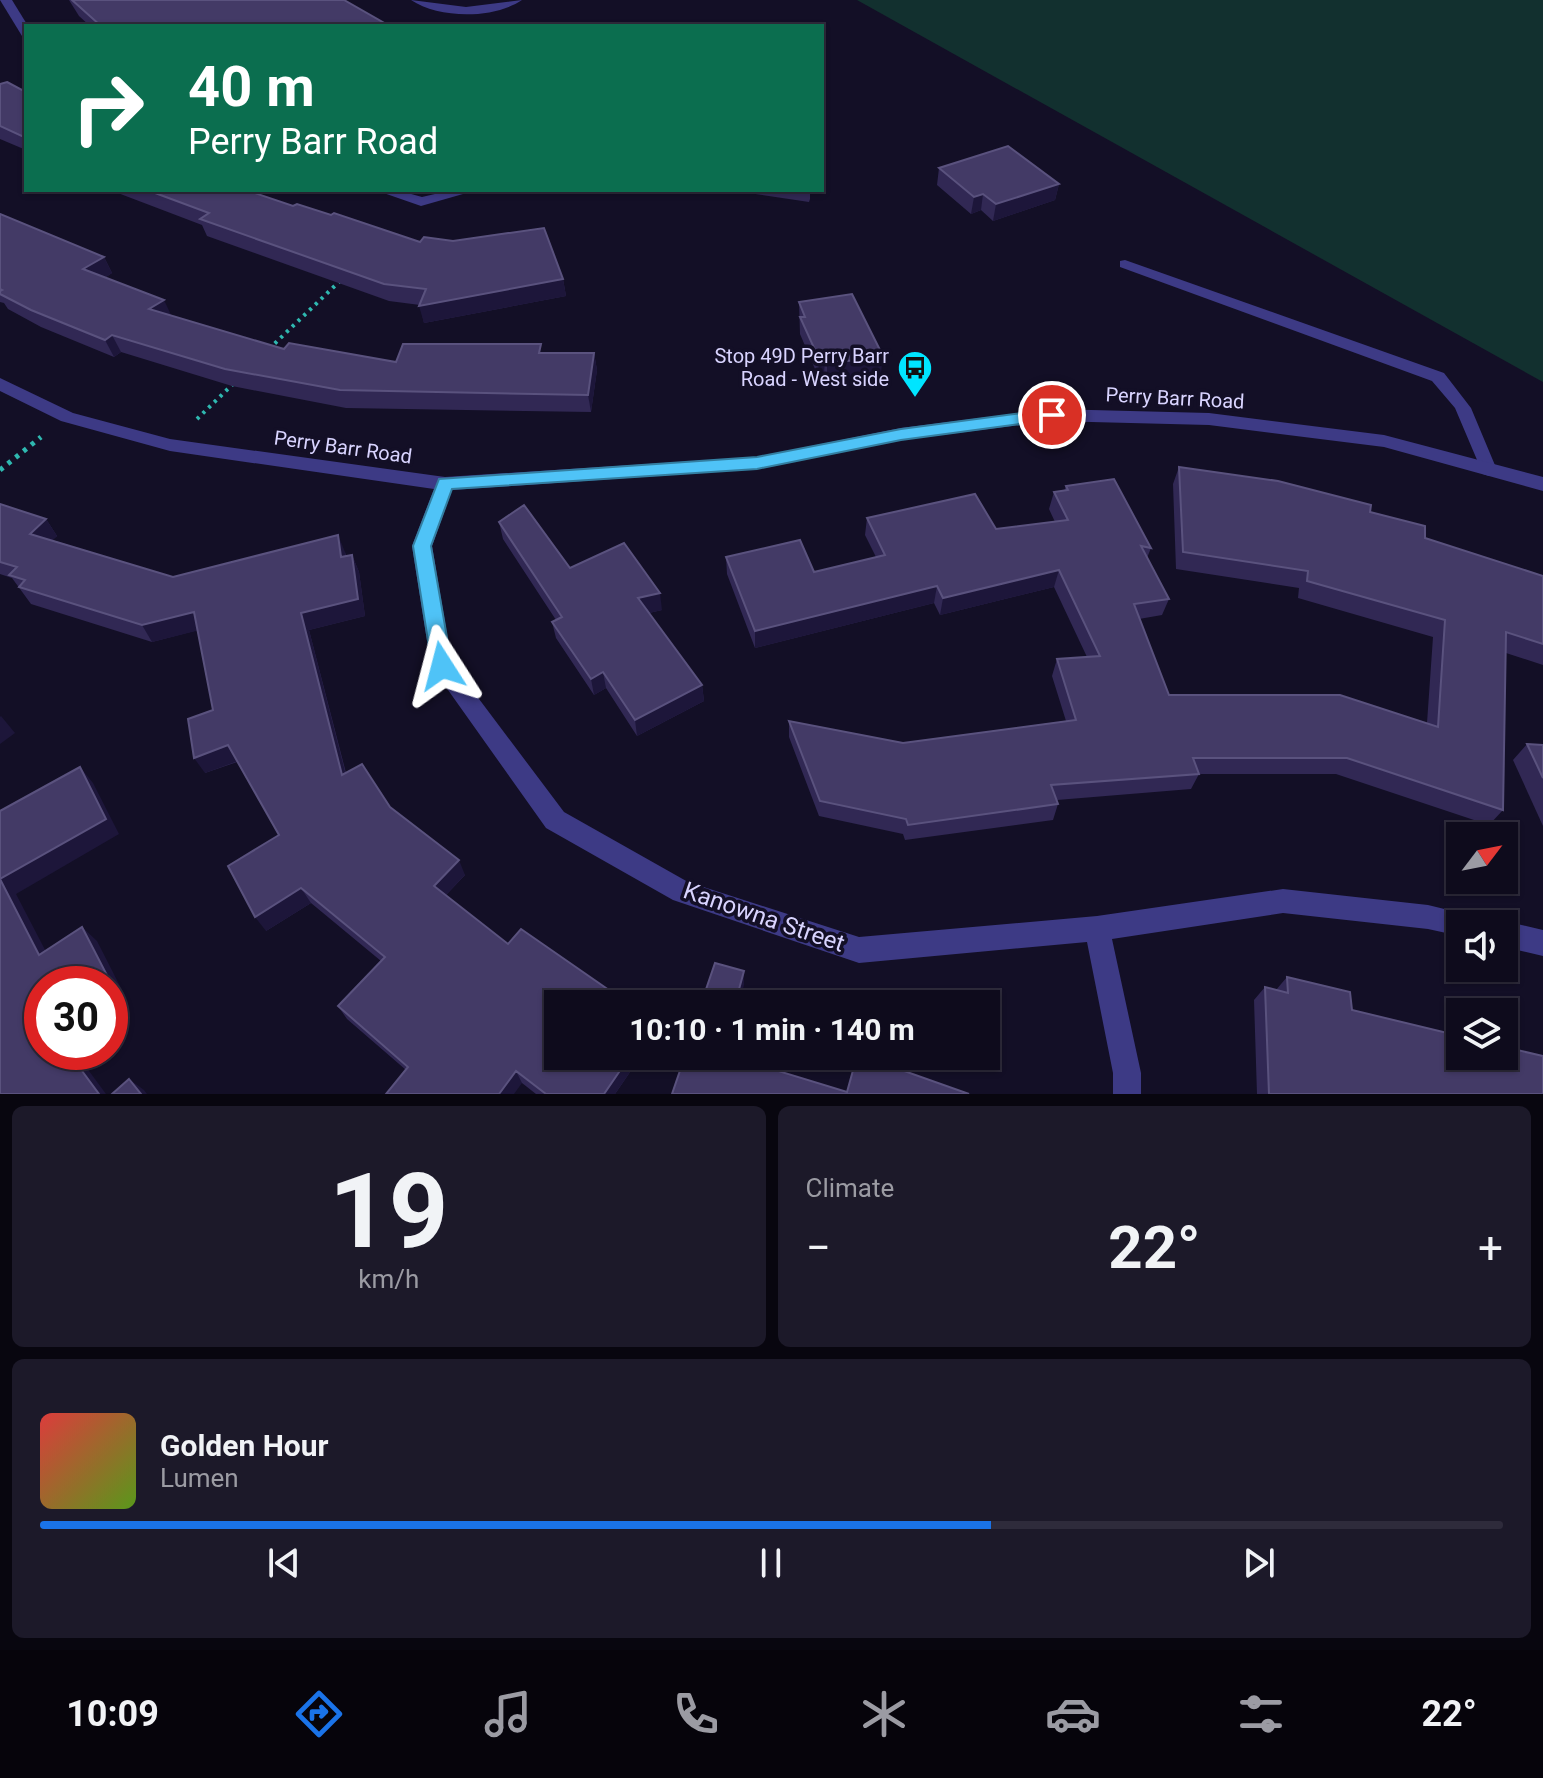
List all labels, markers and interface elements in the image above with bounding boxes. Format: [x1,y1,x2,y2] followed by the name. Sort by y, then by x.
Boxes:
[188,54,315,120] text: 40 m
[56,56,160,160] icon: right
[188,121,438,163] text: Perry Barr Road
[714,344,889,391] place label: Stop 49D Perry Barr Road - West side
[896,349,934,399] bus stop icon: Stop 49D Perry Barr Road - West side
[1018,381,1086,449] pin
[1105,382,1245,414] street label: Perry Barr Road
[1030,393,1074,437] icon: arrive
[273,425,413,469] street label: Perry Barr Road
[400,624,484,708] position arrow
[1446,822,1518,894] north arrow
[1446,822,1518,1070] map controls
[680,876,848,958] street label: Kanowna Street
[1446,910,1518,982] button: sound
[24,966,128,1070] speed limit sign: 30
[1446,998,1518,1070] button: layers
[629,1012,915,1047] text: 10:10 · 1 min · 140 m
[329,1151,448,1272] text: 19
[806,1173,894,1203] text: Climate
[1108,1212,1200,1283] text: 22°
[806,1222,831,1274] text: −
[1478,1222,1503,1274] text: +
[358,1264,419,1294] text: km/h
[160,1428,329,1463] text: Golden Hour
[160,1463,239,1493] text: Lumen
[262,1541,306,1585] icon: previous
[749,1541,793,1585] icon: pause
[1237,1541,1281,1585] icon: next
[291,1686,347,1742] icon: directions
[480,1686,536,1742] icon: music
[668,1686,724,1742] icon: phone
[856,1686,912,1742] icon: climate
[1045,1686,1101,1742] icon: car
[1233,1686,1289,1742] icon: filters
[66,1693,159,1735] text: 10:09
[1421,1693,1477,1735] text: 22°

